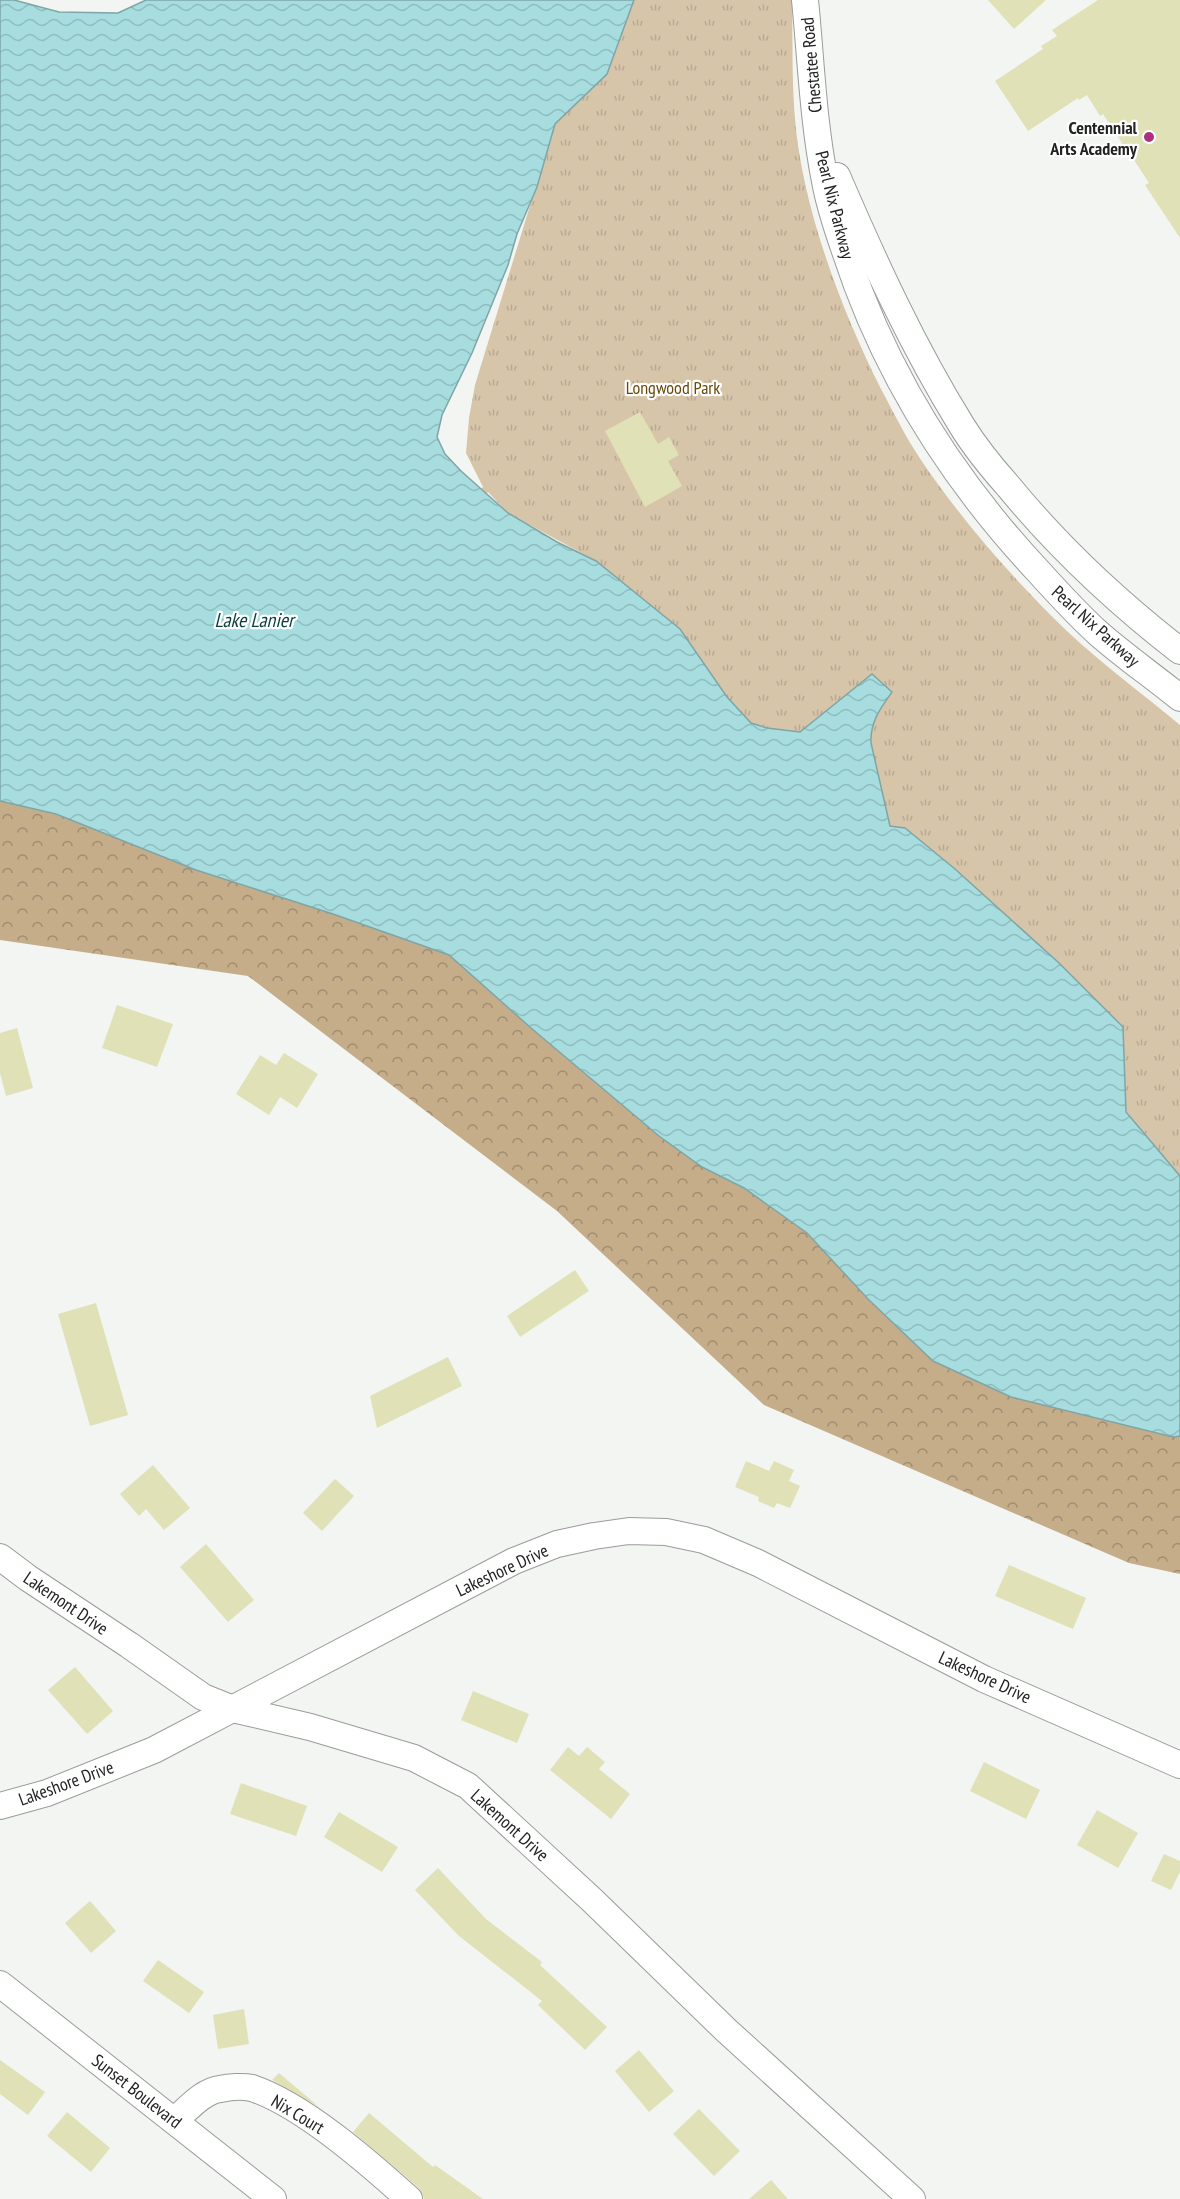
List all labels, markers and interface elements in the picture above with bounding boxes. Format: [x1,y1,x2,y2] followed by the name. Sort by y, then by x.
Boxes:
[795,16,827,114] street label: Chestatee Road
[1049,116,1138,160] place label: Centennial Arts Academy
[1142,130,1156,144] marker: Centennial Arts Academy
[810,148,860,262] street label: Pearl Nix Parkway
[626,376,720,399] park label: Longwood Park
[1047,580,1145,672] street label: Pearl Nix Parkway
[215,607,296,633] water label: Lake Lanier
[452,1539,552,1601] street label: Lakeshore Drive
[19,1566,113,1640] street label: Lakemont Drive
[935,1646,1035,1708] street label: Lakeshore Drive
[15,1755,117,1811] street label: Lakeshore Drive
[466,1784,554,1866] street label: Lakemont Drive
[87,2049,187,2133] street label: Sunset Boulevard
[267,2089,329,2139] street label: Nix Court

